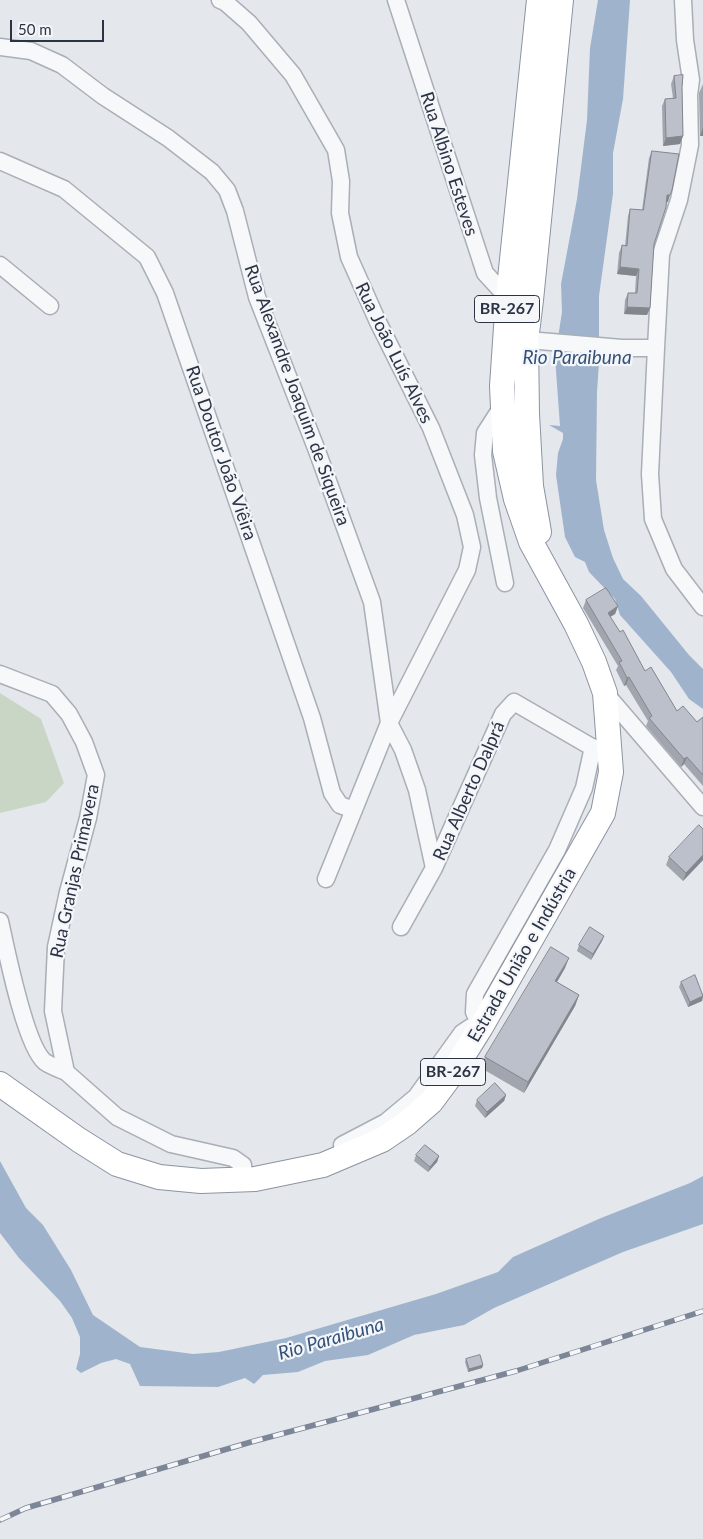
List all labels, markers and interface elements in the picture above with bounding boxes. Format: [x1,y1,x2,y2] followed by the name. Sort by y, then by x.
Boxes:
[12,10,106,42] scale bar
[18,20,52,38] text: 50 m
[416,89,482,239] street label: Rua Albino Esteves
[240,261,354,529] street label: Rua Alexandre Joaquim de Siqueira
[351,279,437,427] street label: Rua João Luís Alves
[474,296,540,322] road number: BR-267
[522,347,632,369] water label: Rio Paraibuna
[181,363,261,543] street label: Rua Doutor João Viêira
[429,718,509,864] street label: Rua Alberto Dalprá
[46,782,104,960] street label: Rua Granjas Primavera
[463,864,581,1046] street label: Estrada União e Indústria
[420,1058,486,1086] road number: BR-267
[275,1313,387,1365] water label: Rio Paraibuna

